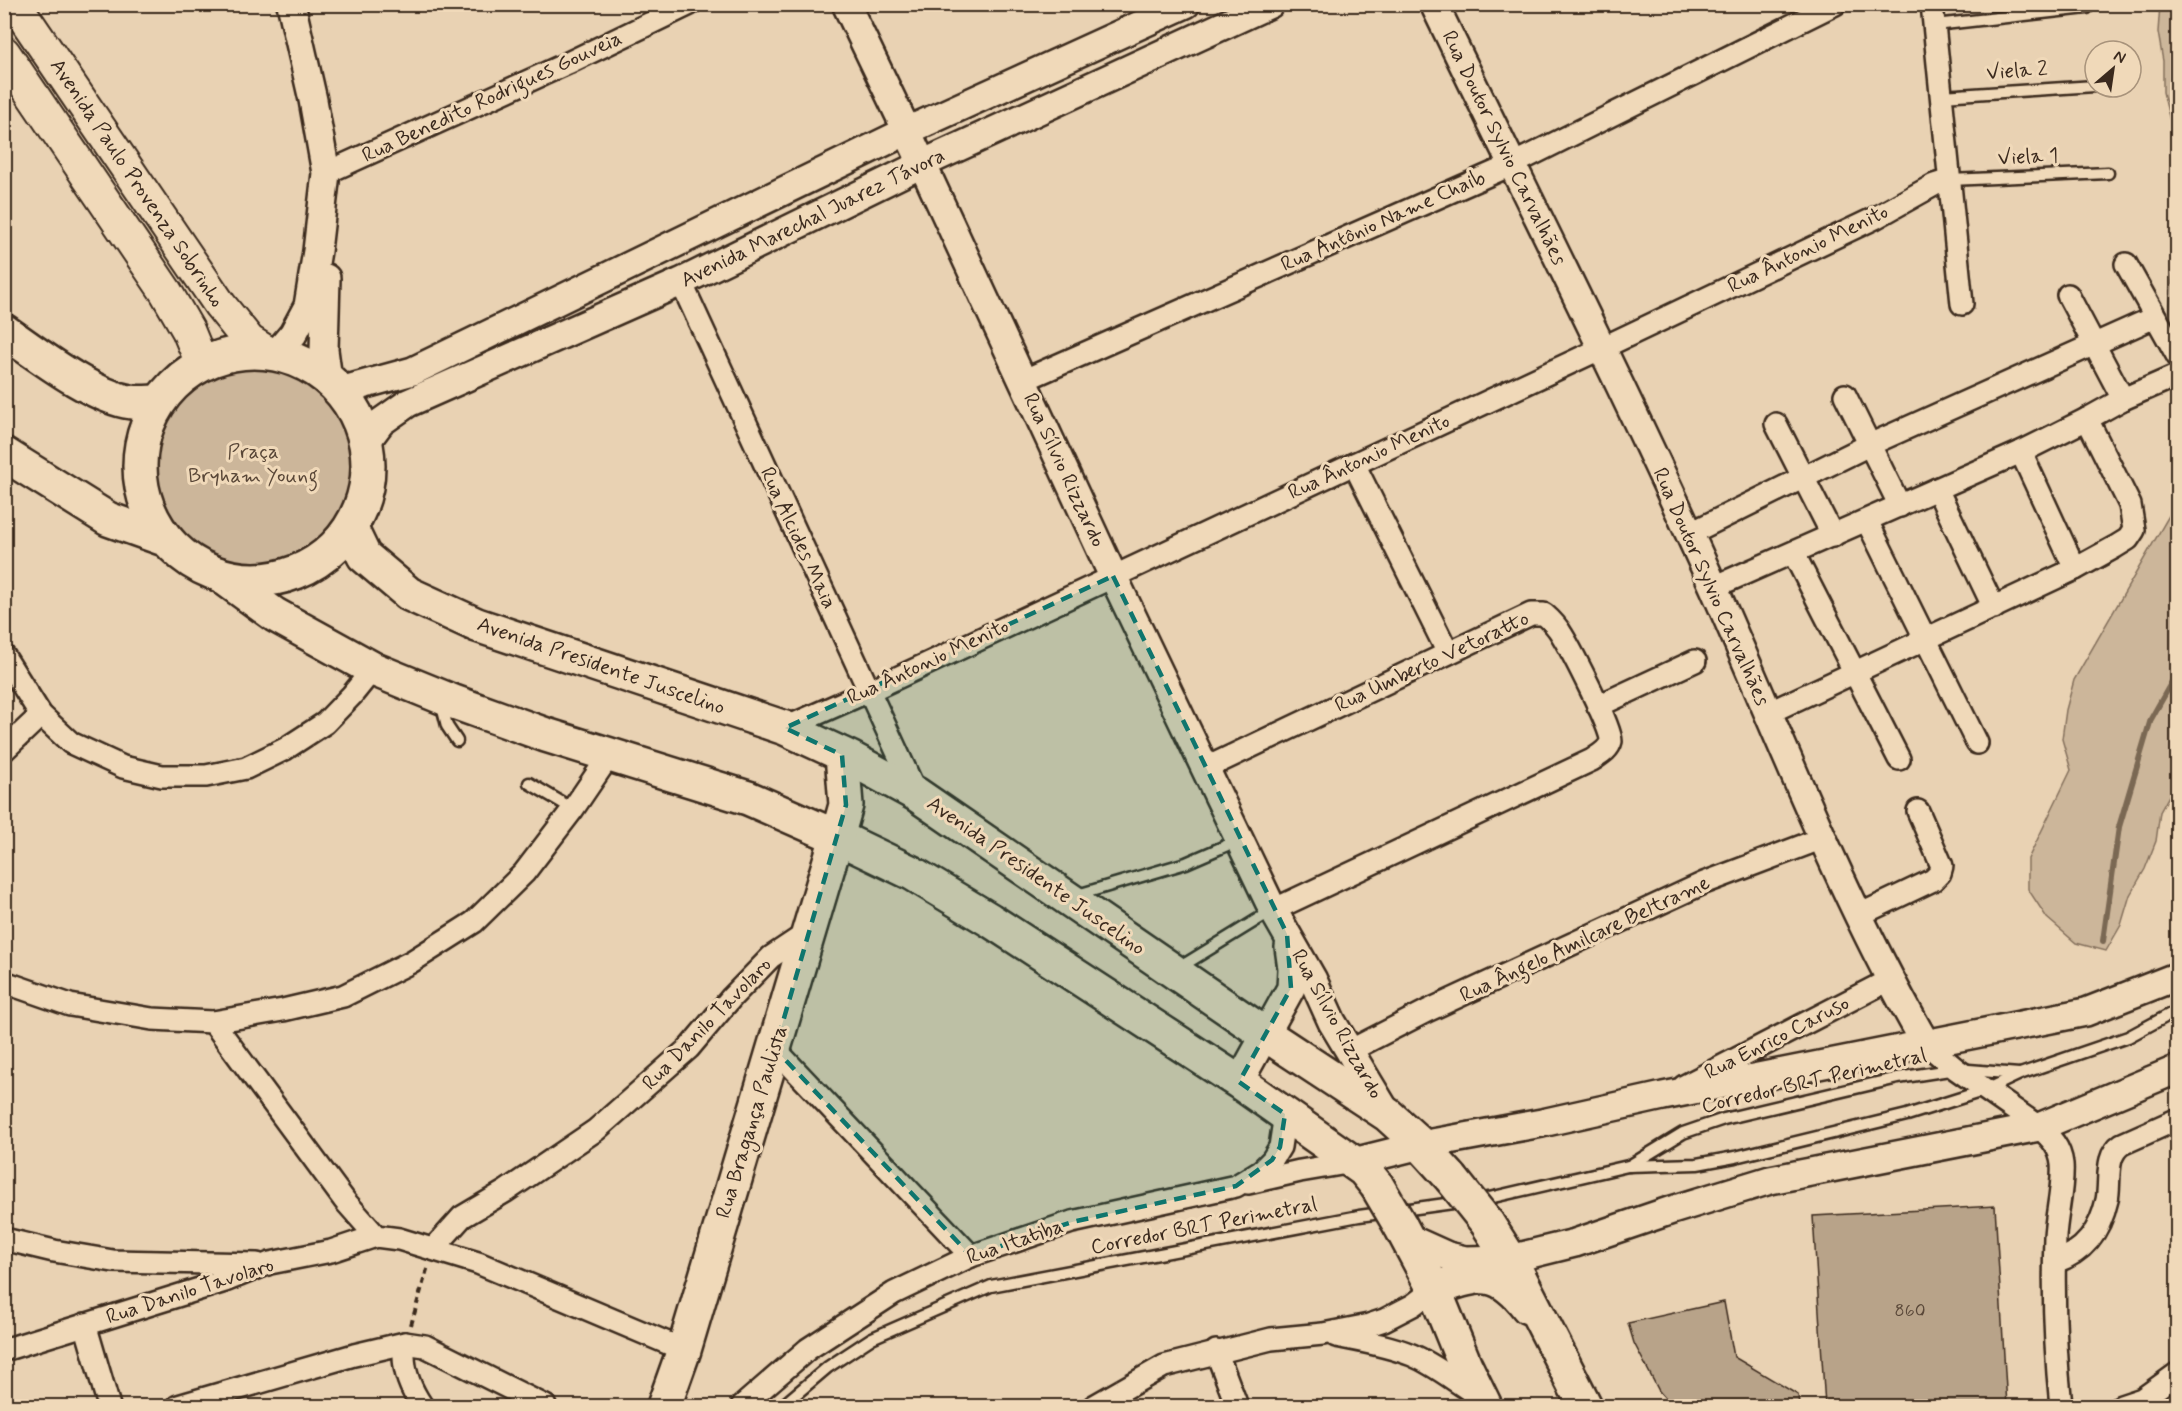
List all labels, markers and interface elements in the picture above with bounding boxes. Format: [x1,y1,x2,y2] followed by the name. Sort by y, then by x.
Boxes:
[357,24,627,171] street label: Rua Benedito Rodrigues Gouveia
[1435,26,1573,270] street label: Rua Doutor Sylvio Carvalhães
[2083,39,2143,99] north arrow
[2110,45,2129,69] text: N
[43,53,231,313] street label: Avenida Paulo Provenza Sobrinho
[1985,55,2049,87] street label: Viela 2
[1997,141,2059,173] street label: Viela 1
[676,142,950,294] street label: Avenida Marechal Juarez Távora
[1276,163,1490,279] street label: Rua Antônio Name Chaib
[1723,198,1893,300] street label: Rua Ântonio Menito
[1016,388,1112,552] street label: Rua Sílvio Rizzardo
[1283,407,1455,507] street label: Rua Ântonio Menito
[188,438,318,492] park label: Praça Bryham Young
[753,463,843,613] street label: Rua Alcides Maia
[1646,463,1776,711] street label: Rua Doutor Sylvio Carvalhães
[1330,605,1534,719] street label: Rua Umberto Vetoratto
[473,610,729,722] street label: Avenida Presidente Juscelino
[842,612,1014,712] street label: Rua Ântonio Menito
[921,790,1151,962] street label: Avenida Presidente Juscelino
[1455,869,1716,1011] street label: Rua Ângelo Amilcare Beltrame
[1284,944,1390,1104] street label: Rua Sílvio Rizzardo
[636,951,778,1097] street label: Rua Danilo Tavolaro
[1700,989,1854,1087] street label: Rua Enrico Caruso
[709,1022,796,1222] street label: Rua Bragança Paulista
[1699,1041,1929,1121] street label: Corredor BRT Perimetral
[1088,1190,1320,1262] street label: Corredor BRT Perimetral
[963,1212,1067,1272] street label: Rua Itatiba
[103,1251,277,1331] street label: Rua Danilo Tavolaro
[1895,1299,1925,1323] house number: 860

